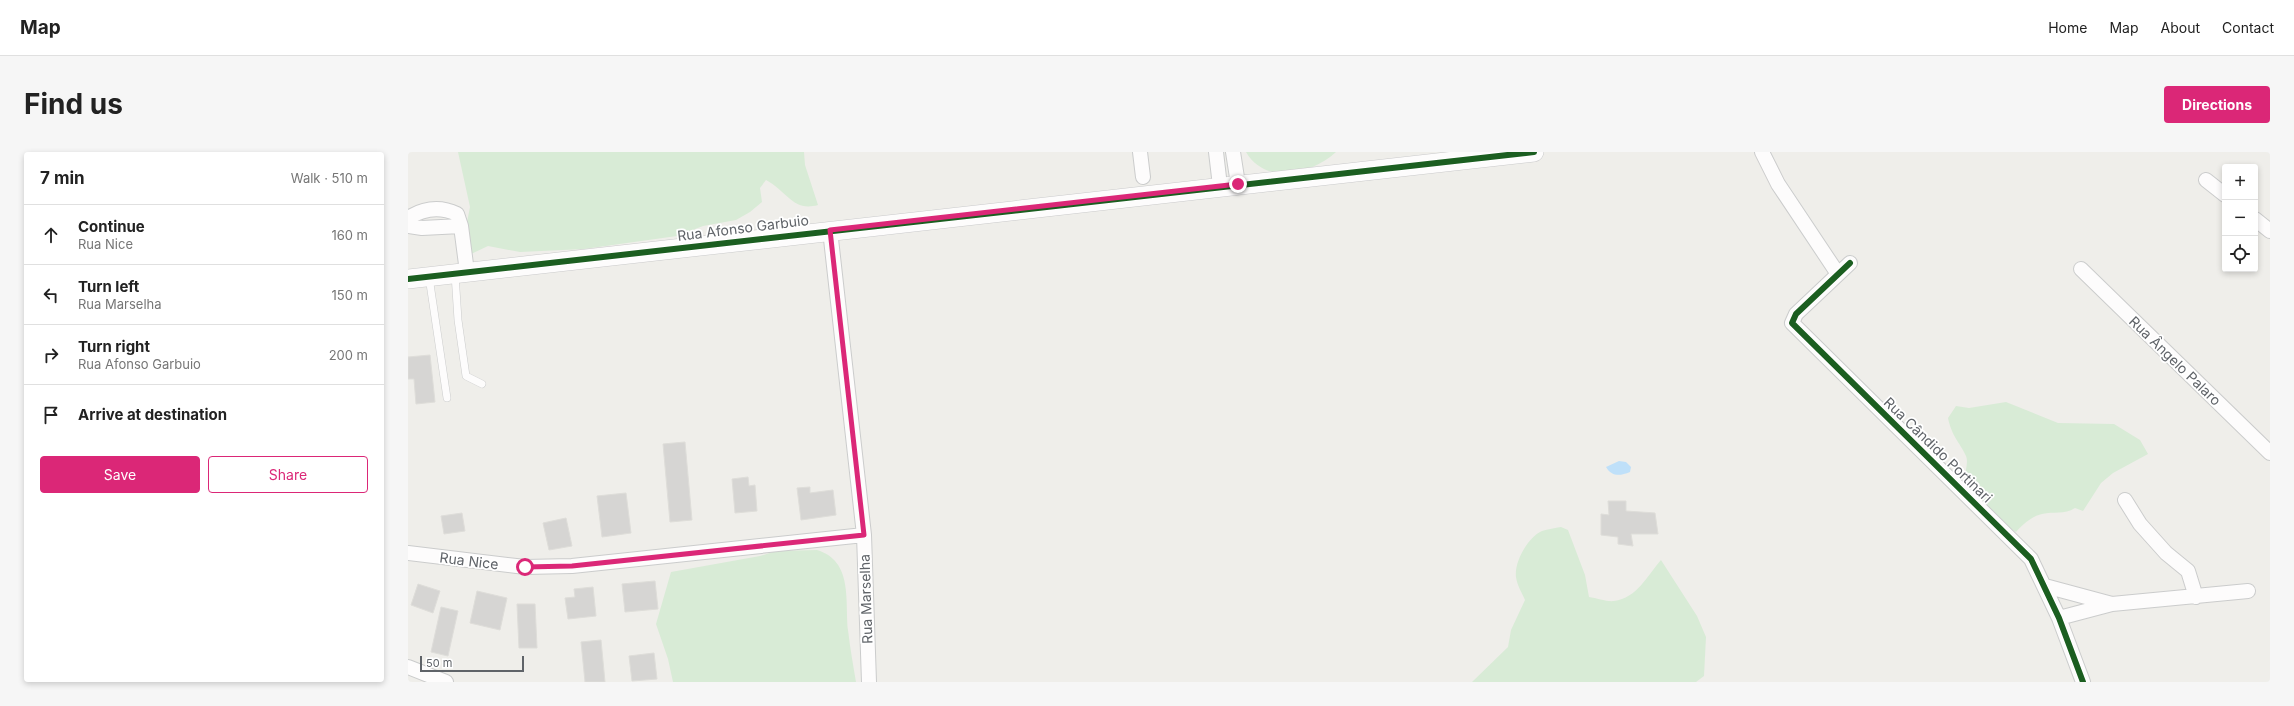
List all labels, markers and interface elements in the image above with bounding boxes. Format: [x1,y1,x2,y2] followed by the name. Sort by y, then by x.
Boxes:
[20,16,61,39] text: Map
[2048,19,2087,36] text: Home
[2109,19,2139,36] text: Map
[2161,19,2200,36] text: About
[2222,19,2274,36] text: Contact
[2164,86,2270,123] button: Directions
[24,87,123,121] text: Find us
[2222,164,2258,272] map controls
[2222,164,2258,200] button: +
[40,168,85,188] text: 7 min
[291,170,368,186] text: Walk · 510 m
[1229,175,1247,193] route end
[2222,200,2258,236] button: −
[676,211,810,244] street label: Rua Afonso Garbuio
[78,217,145,236] text: Continue
[40,224,62,246] icon: ahead
[331,227,368,243] text: 160 m
[78,236,133,252] text: Rua Nice
[2222,236,2258,272] button: locate
[78,277,139,296] text: Turn left
[40,284,62,306] icon: left
[332,287,368,303] text: 150 m
[78,296,162,312] text: Rua Marselha
[2126,313,2225,409] street label: Rua Ângelo Palaro
[78,337,150,356] text: Turn right
[40,344,62,366] icon: right
[329,347,368,363] text: 200 m
[78,356,201,372] text: Rua Afonso Garbuio
[1881,393,1996,506] street label: Rua Cândido Portinari
[40,404,62,426] icon: arrive
[78,405,227,424] text: Arrive at destination
[40,456,200,493] button: Save
[208,456,368,493] button: Share
[439,548,499,573] street label: Rua Nice
[855,554,876,644] street label: Rua Marselha
[516,558,534,576] route start
[420,654,524,673] scale bar
[426,656,452,670] text: 50 m

